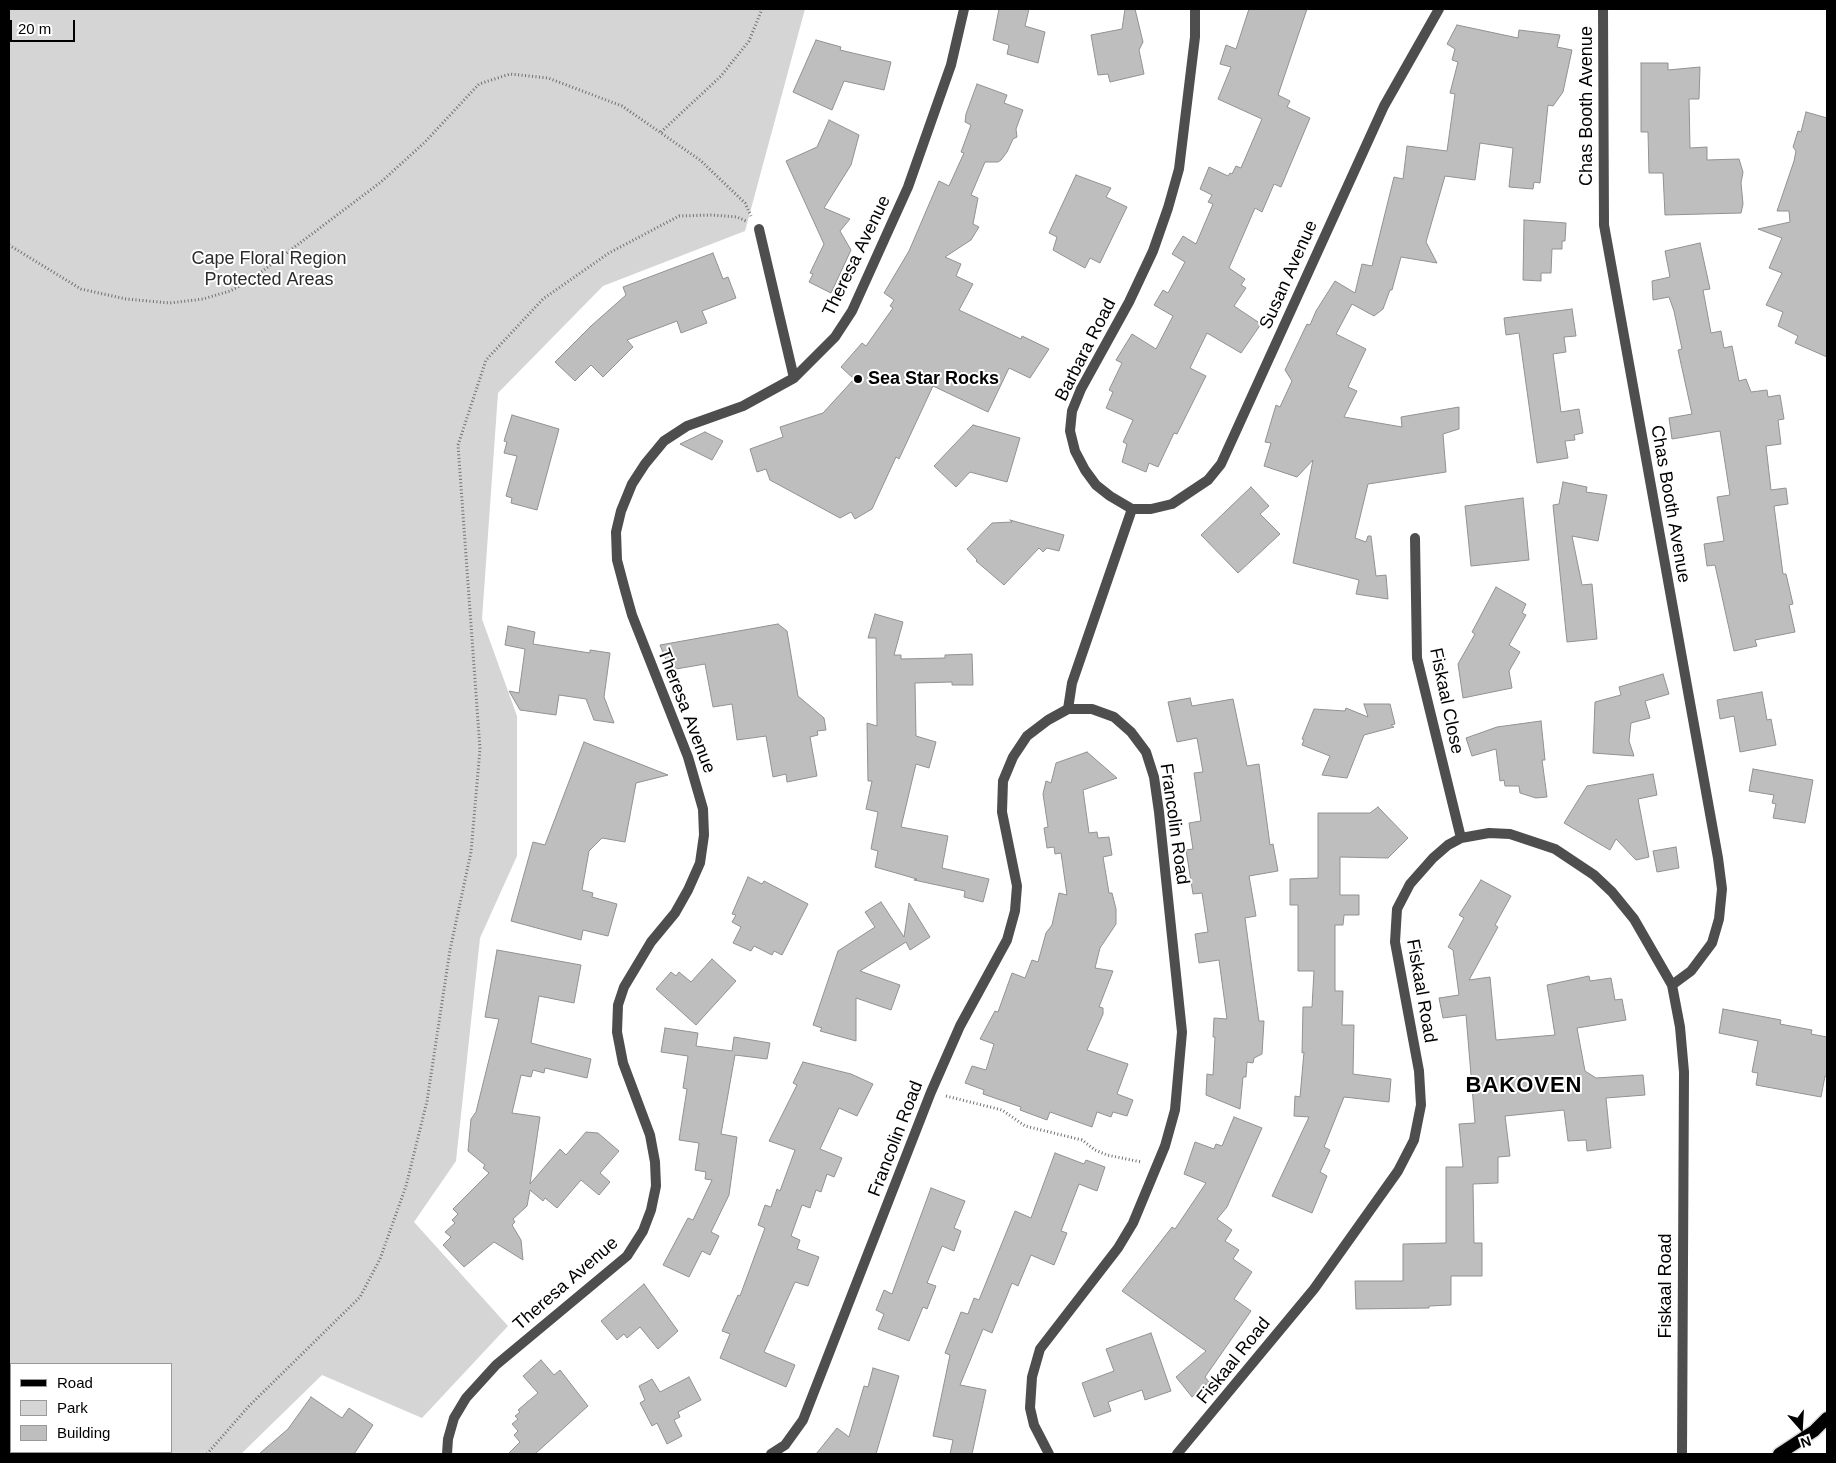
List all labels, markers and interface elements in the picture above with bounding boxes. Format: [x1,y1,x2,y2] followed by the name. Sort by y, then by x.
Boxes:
[12,10,78,42] scale bar
[18,20,51,37] text: 20 m
[1576,26,1598,186] street label: Chas Booth Avenue
[818,192,896,320] street label: Theresa Avenue
[1255,217,1323,333] street label: Susan Avenue
[191,248,347,290] park label: Cape Floral Region Protected Areas
[1051,295,1121,405] street label: Barbara Road
[868,368,999,390] place label: Sea Star Rocks
[852,373,864,385] marker: Sea Star Rocks
[1645,423,1695,585] street label: Chas Booth Avenue
[652,646,720,776] street label: Theresa Avenue
[1424,646,1468,756] street label: Fiskaal Close
[1155,762,1193,886] street label: Francolin Road
[1401,937,1441,1045] street label: Fiskaal Road
[1465,1073,1583,1099] district label: BAKOVEN
[864,1078,928,1200] street label: Francolin Road
[509,1233,623,1335] street label: Theresa Avenue
[1655,1233,1677,1339] street label: Fiskaal Road
[1193,1313,1275,1409] street label: Fiskaal Road
[10,1363,172,1453] legend
[57,1374,93,1391] text: Road
[57,1399,88,1416] text: Park
[1776,1403,1826,1453] north arrow
[57,1424,110,1441] text: Building
[1798,1433,1813,1451] text: N

